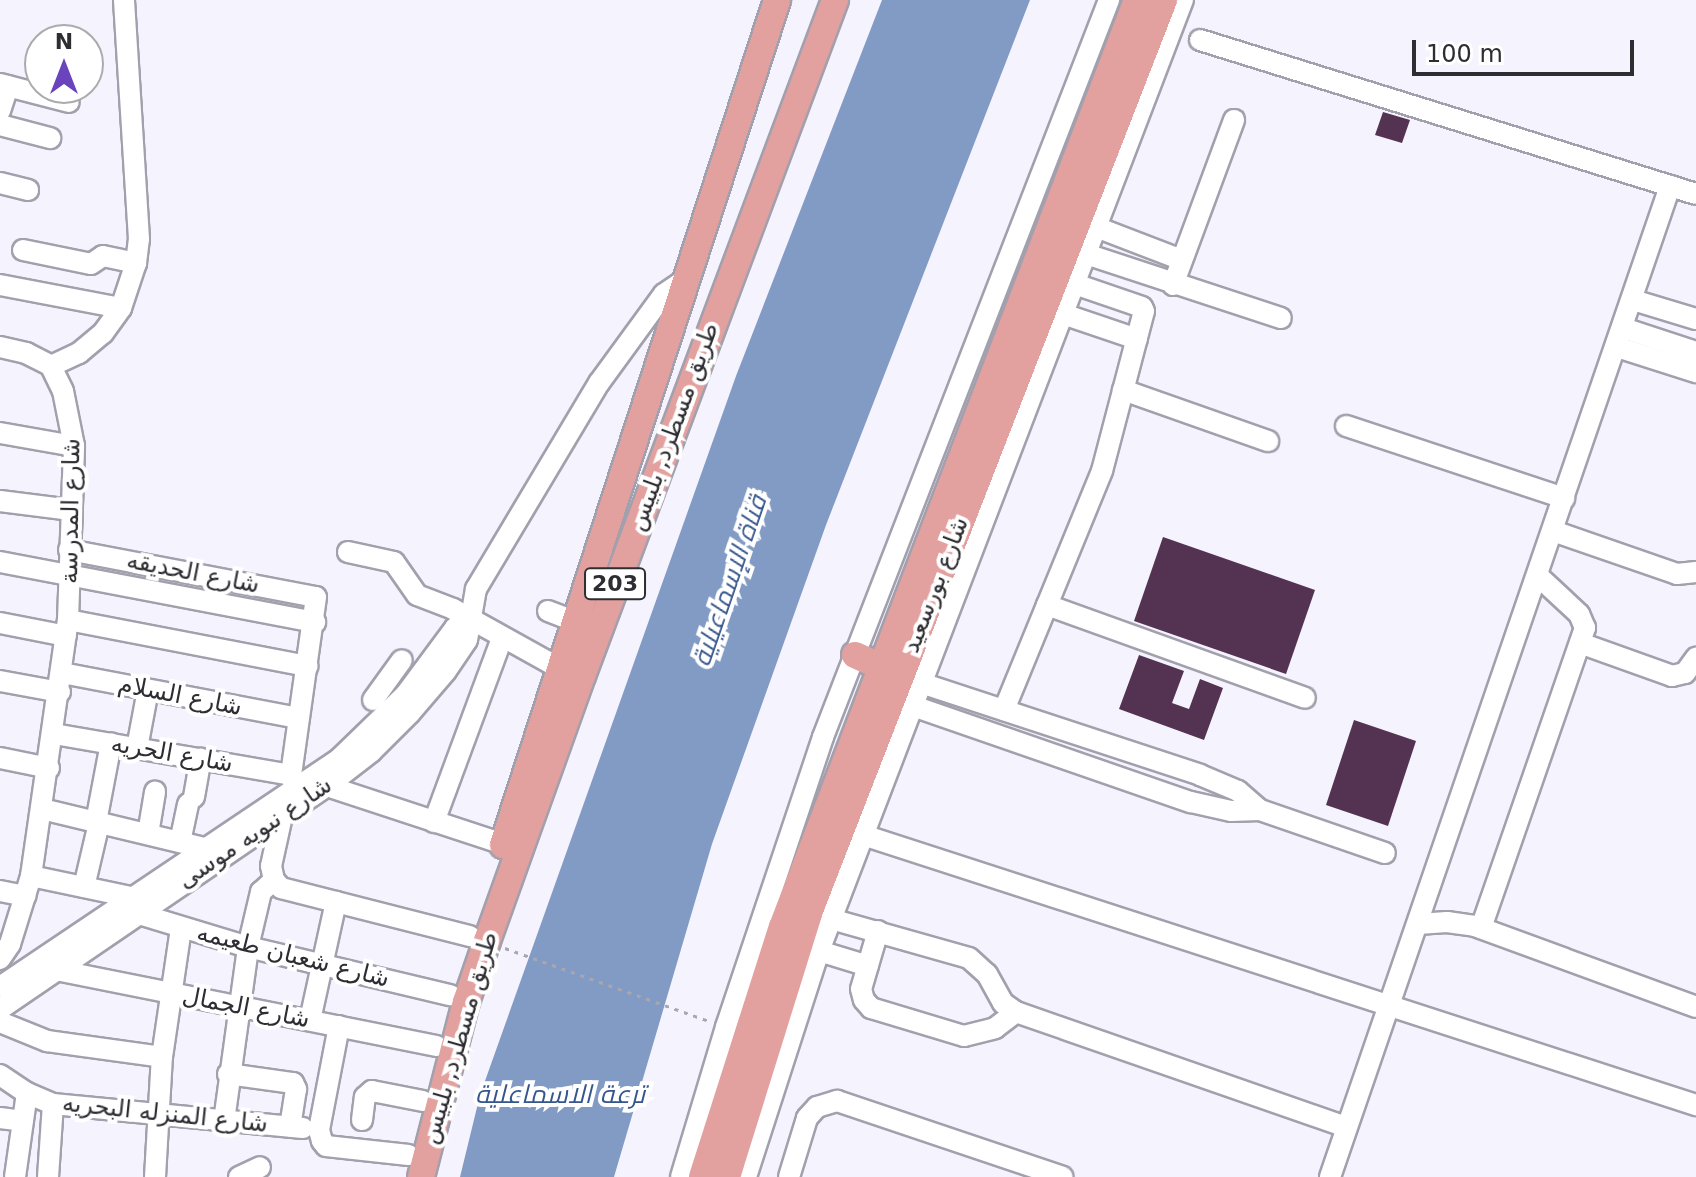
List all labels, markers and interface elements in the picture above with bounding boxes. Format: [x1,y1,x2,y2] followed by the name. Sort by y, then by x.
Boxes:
[24,24,104,104] north arrow
[1416,24,1638,74] scale bar
[55,29,73,54] text: N
[1426,40,1503,68] text: 100 m
[623,319,725,535] street label: طريق مسطرد, بلبيس
[55,438,87,584] street label: شارع المدرسة
[686,491,774,671] water label: قناة الإسماعيلية
[897,513,975,657] street label: شارع بورسعيد
[124,546,262,600] street label: شارع الحديقه
[583,566,647,602] road number: 203
[116,670,244,722] street label: شارع السلام
[109,729,235,779] street label: شارع الحريه
[172,771,338,895] street label: شارع نبويه موسى
[194,918,392,994] street label: شارع شعبان طعيمه
[416,929,504,1147] street label: طريق مسطرد, بلبيس
[180,982,312,1034] street label: شارع الجمال
[475,1079,645,1111] water label: ترعة الاسماعلية
[61,1089,269,1139] street label: شارع المنزله البحريه

